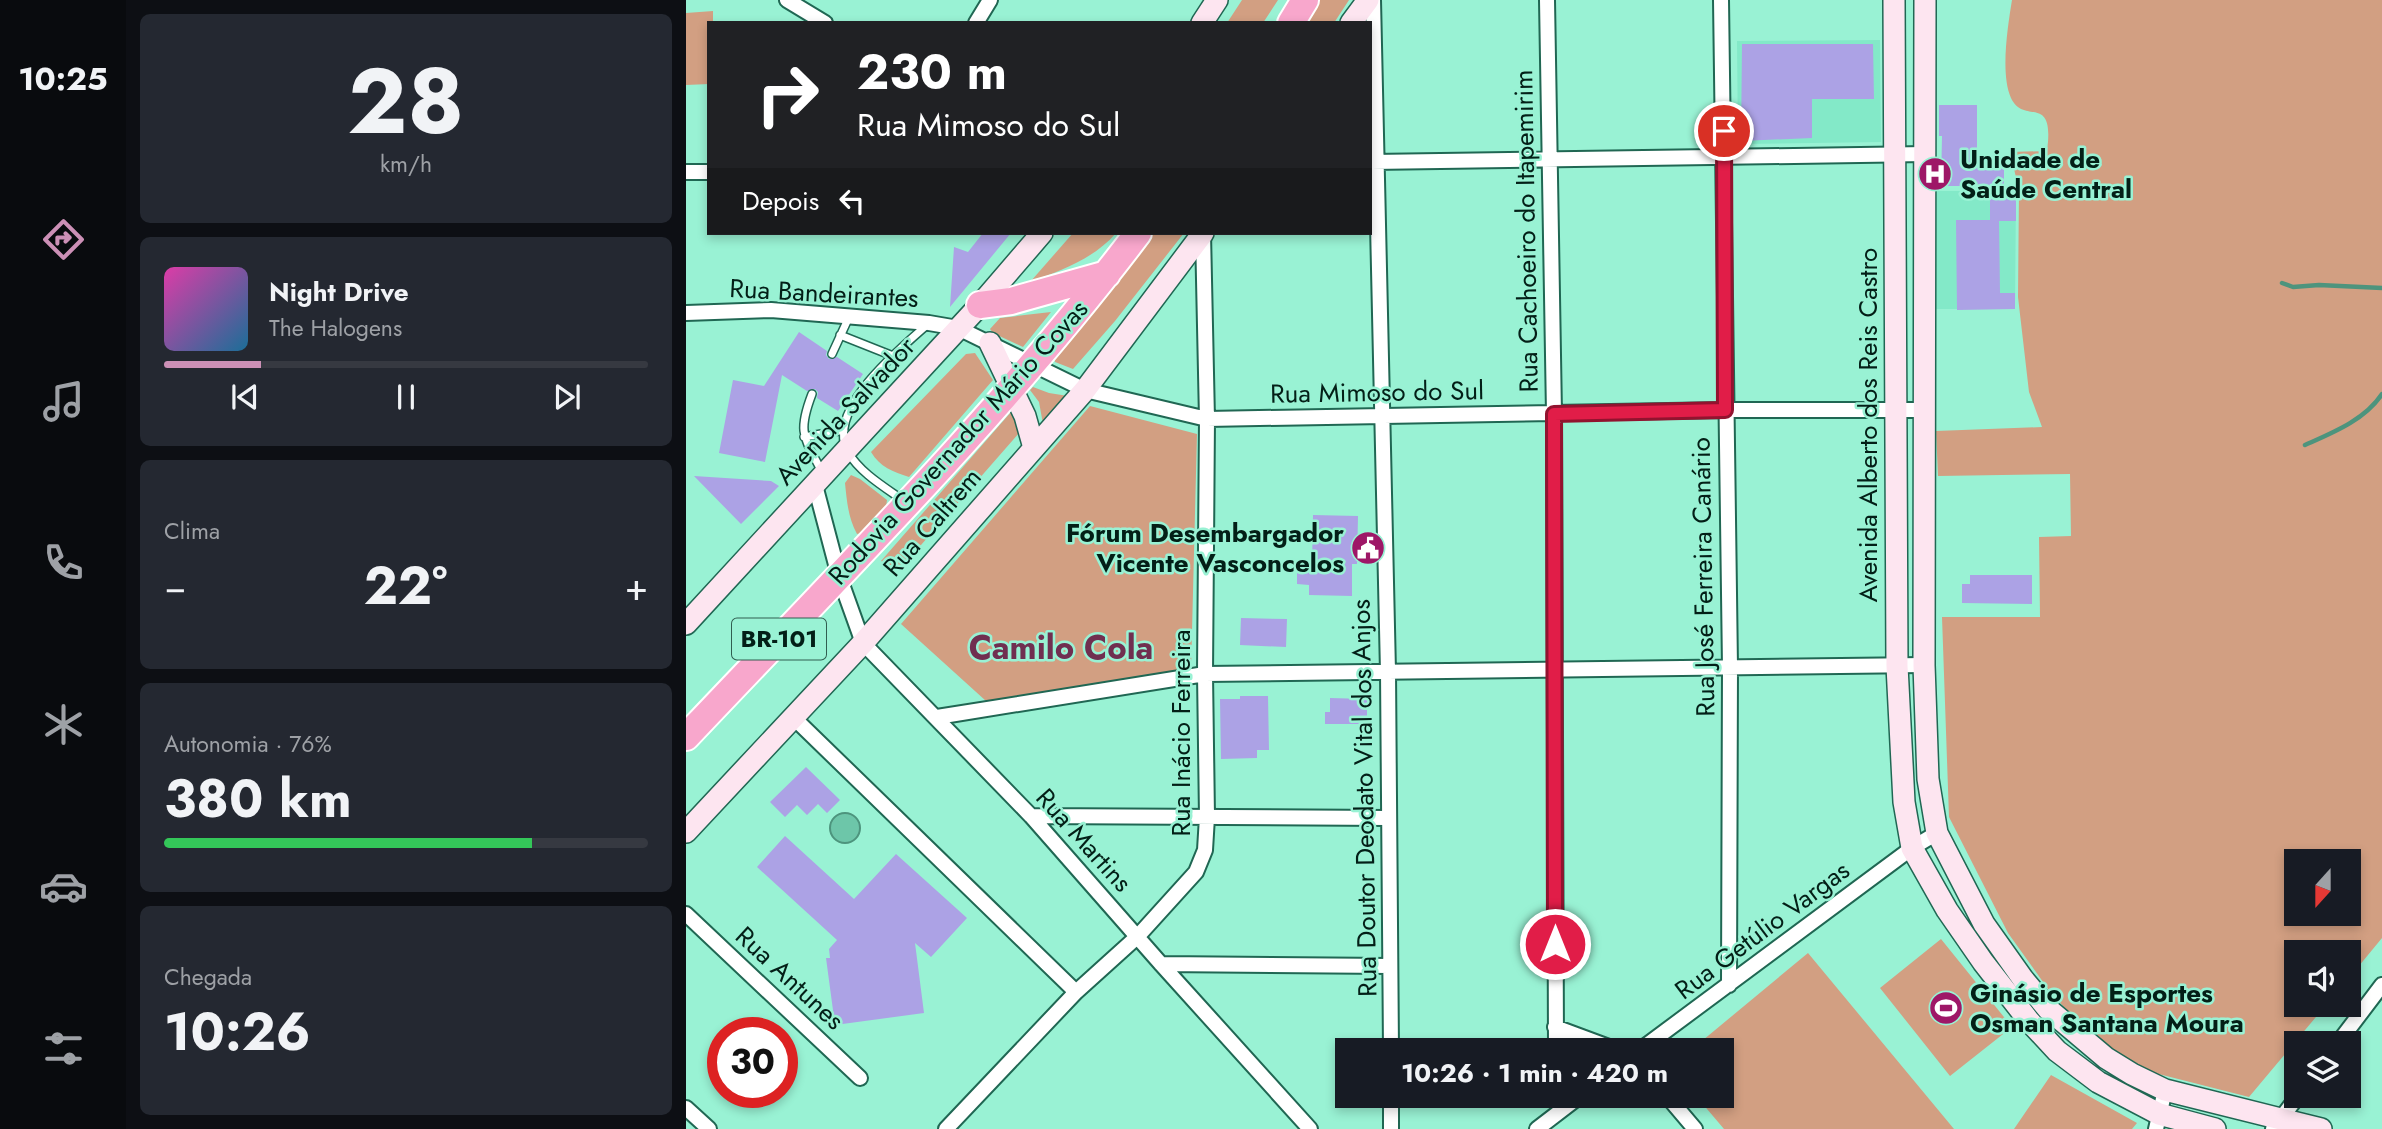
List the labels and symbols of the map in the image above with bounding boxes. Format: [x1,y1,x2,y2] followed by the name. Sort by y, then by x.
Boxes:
[1504,69,1548,393] street label: Rua Cachoeiro do Itapemirim
[1694,101,1754,161] pin
[1960,140,2132,208] place label: Unidade de Saúde Central
[1916,155,1954,193] hospital icon: Unidade de Saúde Central
[1849,248,1887,602] street label: Avenida Alberto dos Reis Castro
[728,269,920,317] street label: Rua Bandeirantes
[819,291,1097,593] street label: Rodovia Governador Mário Covas
[766,328,924,494] street label: Avenida Salvador
[1270,371,1484,413] street label: Rua Mimoso do Sul
[1682,437,1724,717] street label: Rua José Ferreira Canário
[874,459,990,585] street label: Rua Caltrem
[1066,514,1344,582] place label: Fórum Desembargador Vicente Vasconcelos
[1349,529,1387,567] public building icon: Fórum Desembargador Vicente Vasconcelos
[1342,599,1386,997] street label: Rua Doutor Deodato Vital dos Anjos
[732,618,826,660] road number: BR-101
[969,624,1153,671] district label: Camilo Cola
[1162,630,1200,836] street label: Rua Inácio Ferreira
[1027,780,1141,900] street label: Rua Martins
[2284,849,2361,926] north arrow
[1667,852,1857,1008] street label: Rua Getúlio Vargas
[1518,907,1592,981] position arrow
[727,917,853,1039] street label: Rua Antunes
[1970,974,2244,1042] place label: Ginásio de Esportes Osman Santana Moura
[1927,989,1965,1027] sports icon: Ginásio de Esportes Osman Santana Moura
[707,1017,798,1108] speed limit sign: 30

